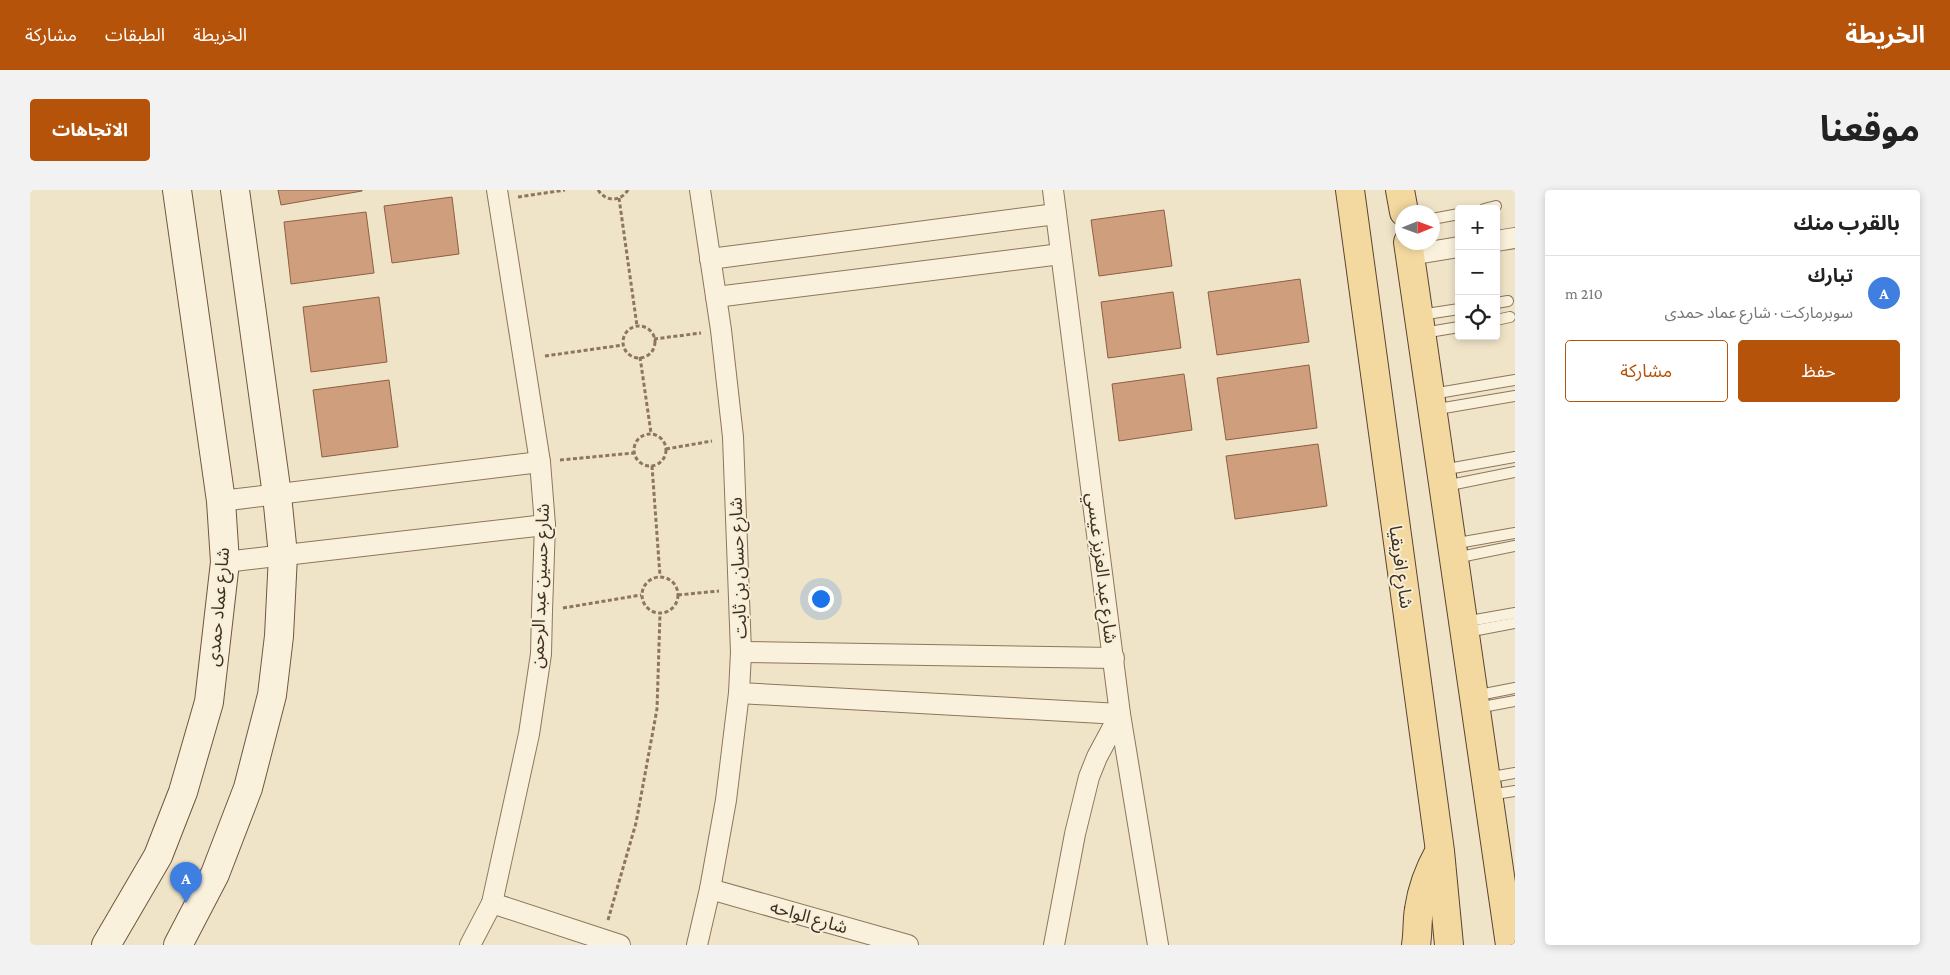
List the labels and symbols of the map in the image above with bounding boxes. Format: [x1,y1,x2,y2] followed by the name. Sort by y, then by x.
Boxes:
[1395,205,1440,250] north arrow
[1079,491,1121,645] street label: شارع عبد العزيز عيسي
[726,497,754,639] street label: شارع حسان بن ثابت
[527,503,557,669] street label: شارع حسين عبد الرحمن
[1381,524,1417,610] street label: شارع افريقيا
[203,547,237,668] street label: شارع عماد حمدى
[808,586,834,612] your location
[170,862,202,903] pin: A
[767,896,850,941] street label: شارع الواحه

